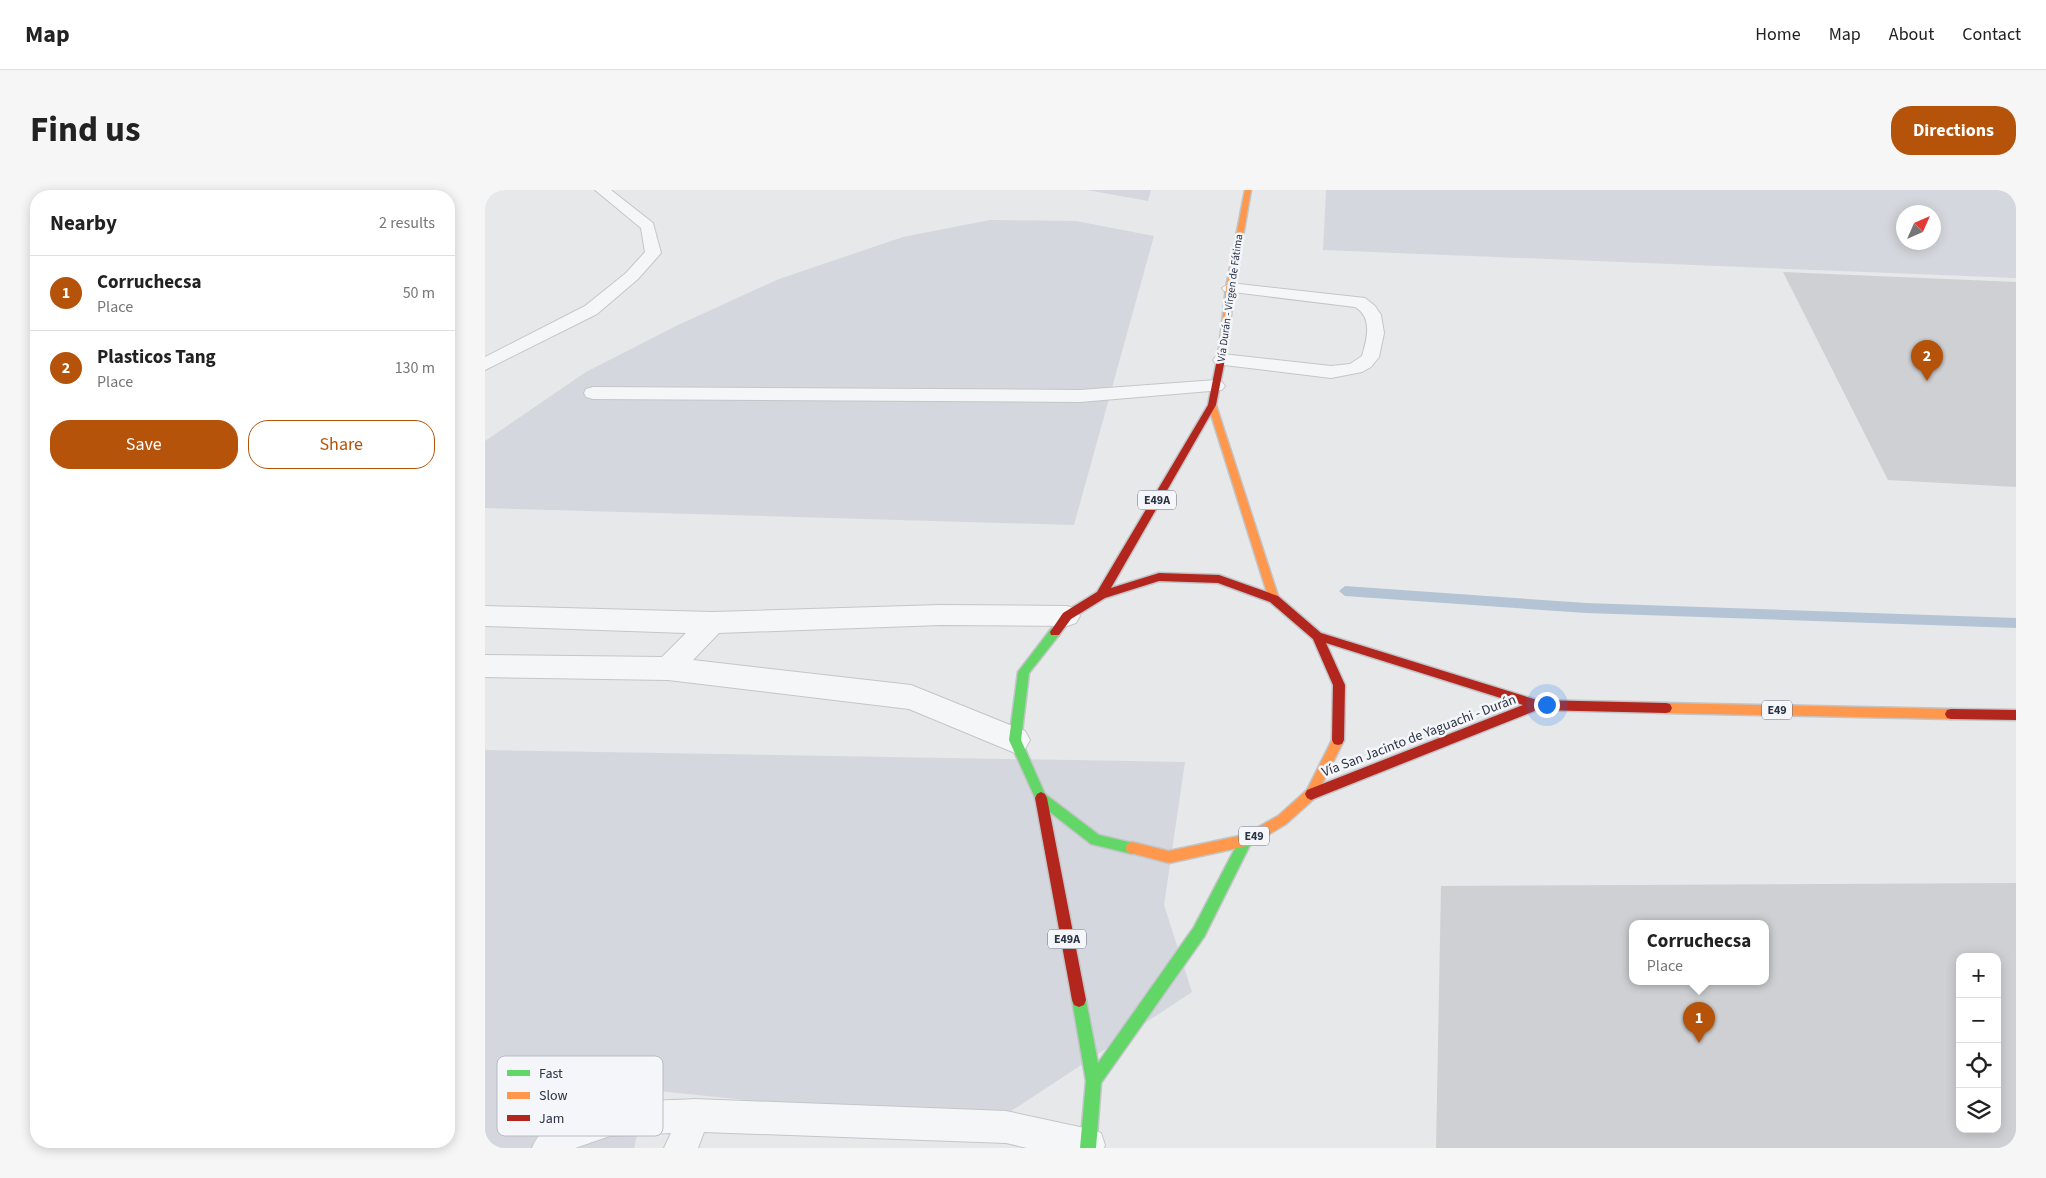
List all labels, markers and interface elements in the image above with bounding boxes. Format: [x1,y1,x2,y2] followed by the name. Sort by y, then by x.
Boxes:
[25,17,70,52] text: Map
[1755,22,1801,47] text: Home
[1829,22,1861,47] text: Map
[1889,22,1934,47] text: About
[1962,22,2021,47] text: Contact
[30,105,140,155] text: Find us
[1891,106,2016,155] button: Directions
[1896,205,1941,250] north arrow
[50,208,117,238] text: Nearby
[379,212,435,234] text: 2 results
[1214,233,1246,363] street label: Vía Durán - Vírgen de Fátima
[97,269,201,296] text: Corruchecsa
[62,282,70,304] text: 1
[403,282,435,304] text: 50 m
[97,296,133,318] text: Place
[1911,340,1943,381] pin: 2
[97,344,216,371] text: Plasticos Tang
[62,357,70,379] text: 2
[395,357,435,379] text: 130 m
[97,371,133,393] text: Place
[50,420,238,469] button: Save
[248,420,435,469] button: Share
[1138,490,1176,510] road number: E49A
[1319,690,1519,782] street label: Vía San Jacinto de Yaguachi - Durán
[1534,692,1560,718] your location
[1762,700,1792,720] road number: E49
[1239,826,1269,846] road number: E49
[1629,920,1769,985] popup
[1647,928,1751,955] text: Corruchecsa
[1048,930,1086,949] road number: E49A
[1956,953,2001,1133] map controls
[1956,953,2001,998] button: +
[1647,955,1683,977] text: Place
[1956,998,2001,1043] button: −
[1683,1002,1715,1043] pin: 1
[1956,1043,2001,1088] button: locate
[497,1056,663,1136] legend
[539,1064,563,1084] text: Fast
[539,1086,568,1106] text: Slow
[1956,1088,2001,1133] button: layers
[539,1109,564,1129] text: Jam

